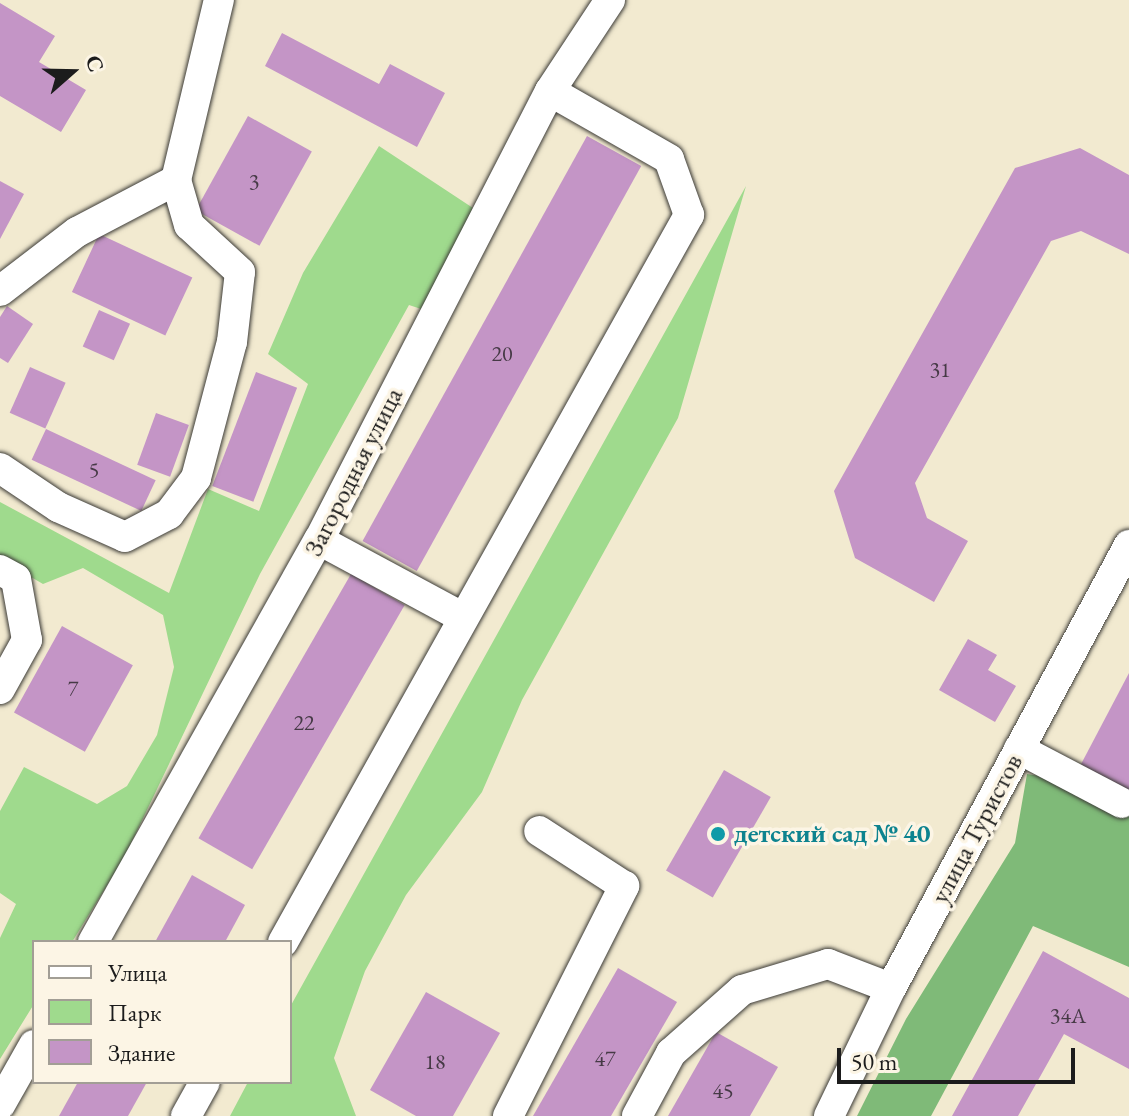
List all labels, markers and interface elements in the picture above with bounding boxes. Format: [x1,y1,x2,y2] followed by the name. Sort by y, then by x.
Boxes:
[32,32,112,112] north arrow
[79,51,111,76] text: С
[249,169,259,195] house number: 3
[491,341,513,367] house number: 20
[929,357,951,383] house number: 31
[298,383,410,561] street label: Загородная улица
[89,457,99,483] house number: 5
[68,676,78,702] house number: 7
[293,710,315,736] house number: 22
[925,749,1029,909] street label: улица Туристов
[734,818,931,850] place label: детский сад № 40
[709,825,727,843] marker: детский сад № 40
[32,940,292,1084] legend
[108,957,167,988] text: Улица
[108,997,161,1028] text: Парк
[1050,1003,1086,1029] house number: 34А
[841,1032,1079,1082] scale bar
[108,1037,175,1068] text: Здание
[594,1046,616,1072] house number: 47
[851,1046,898,1077] text: 50 m
[424,1049,446,1075] house number: 18
[712,1078,734,1104] house number: 45

